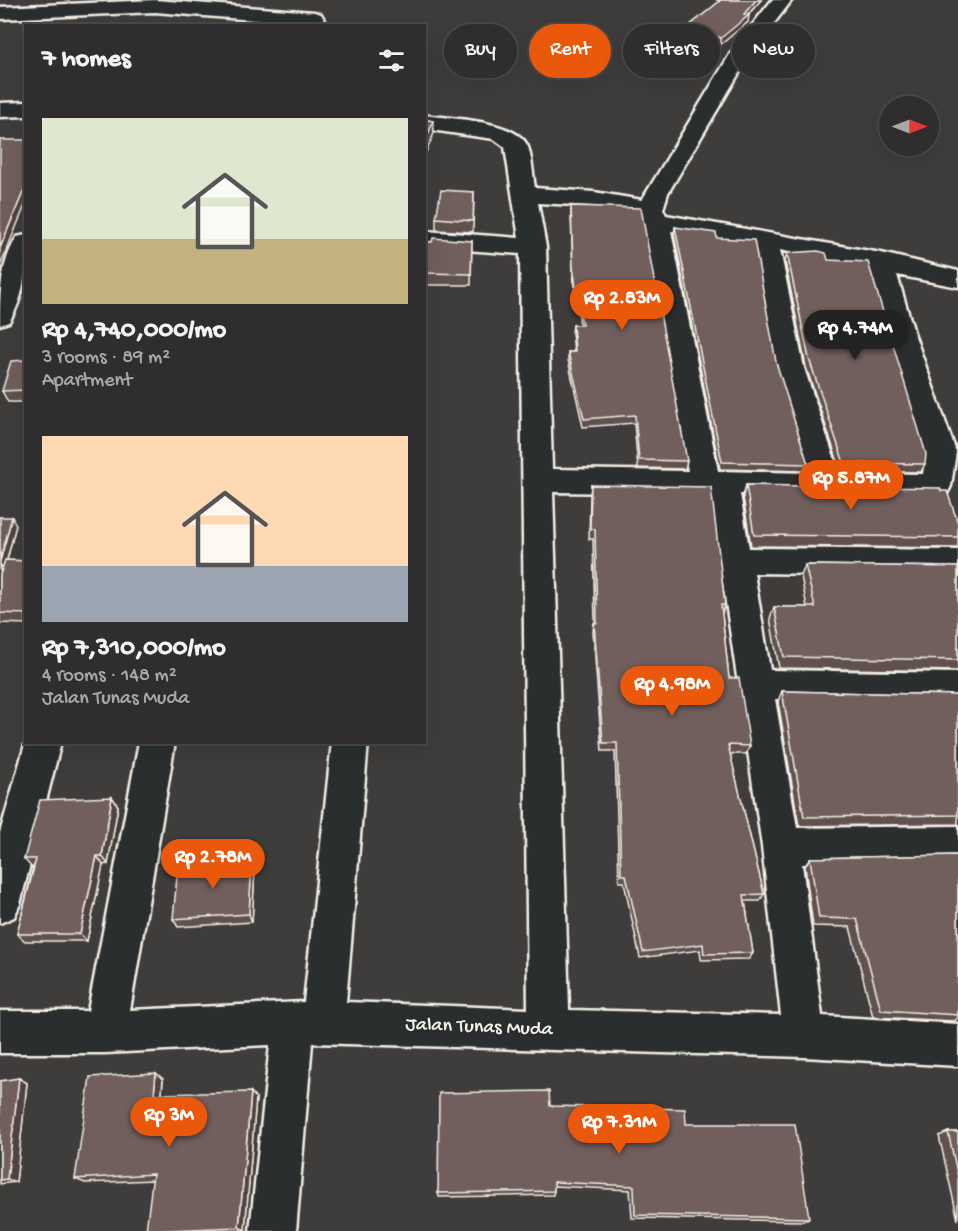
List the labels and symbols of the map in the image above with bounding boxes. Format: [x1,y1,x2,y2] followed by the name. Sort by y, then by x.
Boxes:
[879,96,939,156] north arrow
[560,280,684,331] pin: Rp 2.83M
[793,310,917,361] pin: Rp 4.74M
[789,460,913,511] pin: Rp 5.87M
[610,666,734,717] pin: Rp 4.98M
[151,839,275,890] pin: Rp 2.78M
[405,1014,554,1042] street label: Jalan Tunas Muda
[127,1097,211,1148] pin: Rp 3M
[557,1104,681,1155] pin: Rp 7.31M

